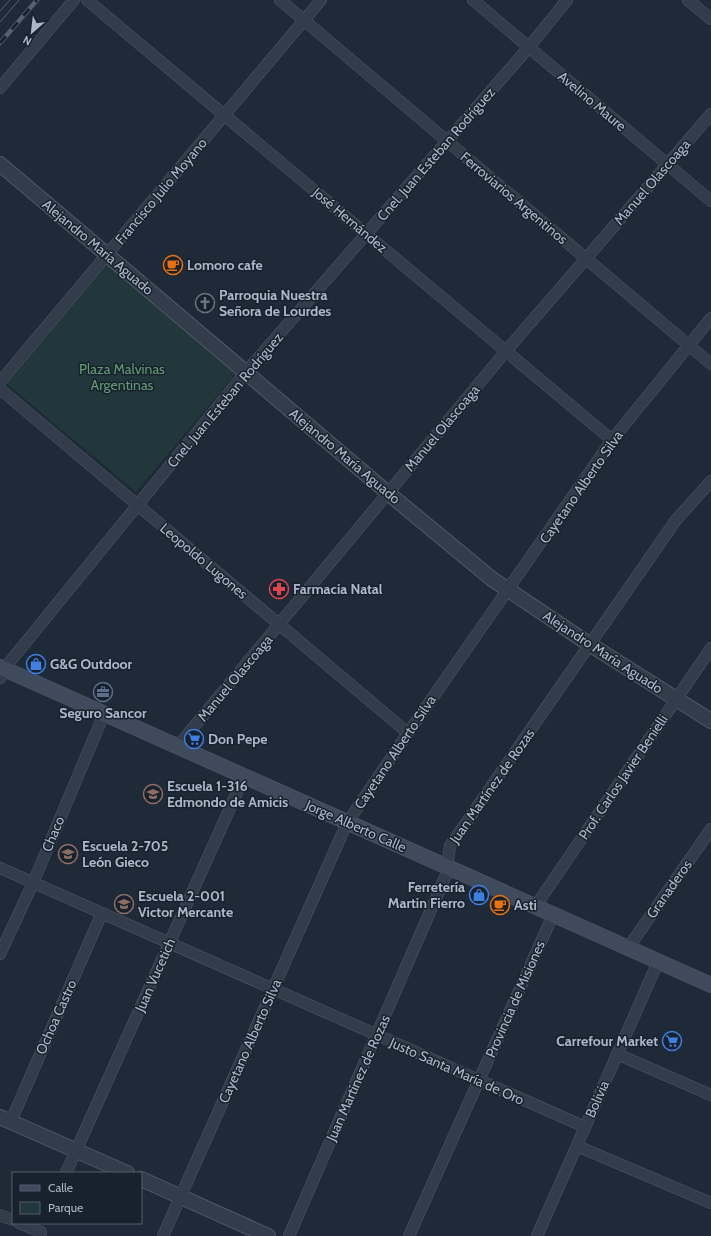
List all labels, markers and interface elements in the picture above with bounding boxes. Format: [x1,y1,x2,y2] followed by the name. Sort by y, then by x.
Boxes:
[12,12,52,52] north arrow
[21,33,34,49] text: N
[554,67,630,135] street label: Avelino Maure
[373,83,499,225] street label: Cnel. Juan Esteban Rodríguez
[111,134,211,248] street label: Francisco Julio Moyano
[610,135,694,229] street label: Manuel Olascoaga
[457,148,571,248] street label: Ferroviarios Argentinos
[308,183,391,257] street label: José Hernández
[39,195,157,299] street label: Alejandro María Aguado
[162,254,184,276] cafe icon: Lomoro cafe
[187,256,263,274] place label: Lomoro cafe
[219,286,331,320] place label: Parroquia Nuestra Señora de Lourdes
[194,292,216,314] church icon: Parroquia Nuestra Señora de Lourdes
[163,328,287,471] street label: Cnel. Juan Esteban Rodríguez
[79,360,165,394] park label: Plaza Malvinas Argentinas
[400,381,484,475] street label: Manuel Olascoaga
[286,404,404,508] street label: Alejandro María Aguado
[535,427,627,547] street label: Cayetano Alberto Silva
[157,519,252,603] street label: Leopoldo Lugones
[268,578,290,600] pharmacy icon: Farmacia Natal
[293,580,383,598] place label: Farmacia Natal
[540,606,667,698] street label: Alejandro María Aguado
[193,631,277,725] street label: Manuel Olascoaga
[25,653,47,675] shop icon: G&G Outdoor
[50,655,133,673] place label: G&G Outdoor
[92,681,114,703] office icon: Seguro Sancor
[350,691,440,812] street label: Cayetano Alberto Silva
[59,704,147,722] place label: Seguro Sancor
[574,711,672,843] street label: Prof. Carlos Javier Benielli
[445,725,539,848] street label: Juan Martínez de Rozas
[183,728,205,750] supermarket icon: Don Pepe
[208,730,267,748] place label: Don Pepe
[167,777,288,811] place label: Escuela 1-316 Edmondo de Amicis
[142,783,164,805] school or university icon: Escuela 1-316 Edmondo de Amicis
[302,795,409,856] street label: Jorge Alberto Calle
[38,813,69,854] street label: Chaco
[82,837,168,871] place label: Escuela 2-705 León Gieco
[57,843,79,865] school or university icon: Escuela 2-705 León Gieco
[642,856,696,922] street label: Granaderos
[388,878,465,912] place label: Ferretería Martin Fierro
[468,884,490,906] shop icon: Ferretería Martin Fierro
[138,887,233,921] place label: Escuela 2-001 Victor Mercante
[113,893,135,915] school or university icon: Escuela 2-001 Victor Mercante
[489,894,511,916] cafe icon: Asti
[514,896,537,914] place label: Asti
[130,935,179,1016] street label: Juan Vucetich
[481,938,549,1060] street label: Provincia de Misiones
[215,976,286,1106] street label: Cayetano Alberto Silva
[32,977,81,1057] street label: Ochoa Castro
[322,1012,394,1145] street label: Juan Martínez de Rozas
[661,1030,683,1052] supermarket icon: Carrefour Market
[556,1032,658,1050] place label: Carrefour Market
[386,1033,527,1109] street label: Justo Santa María de Oro
[581,1077,613,1120] street label: Bolivia
[12,1172,142,1224] legend
[48,1180,73,1195] text: Calle
[48,1200,83,1215] text: Parque

